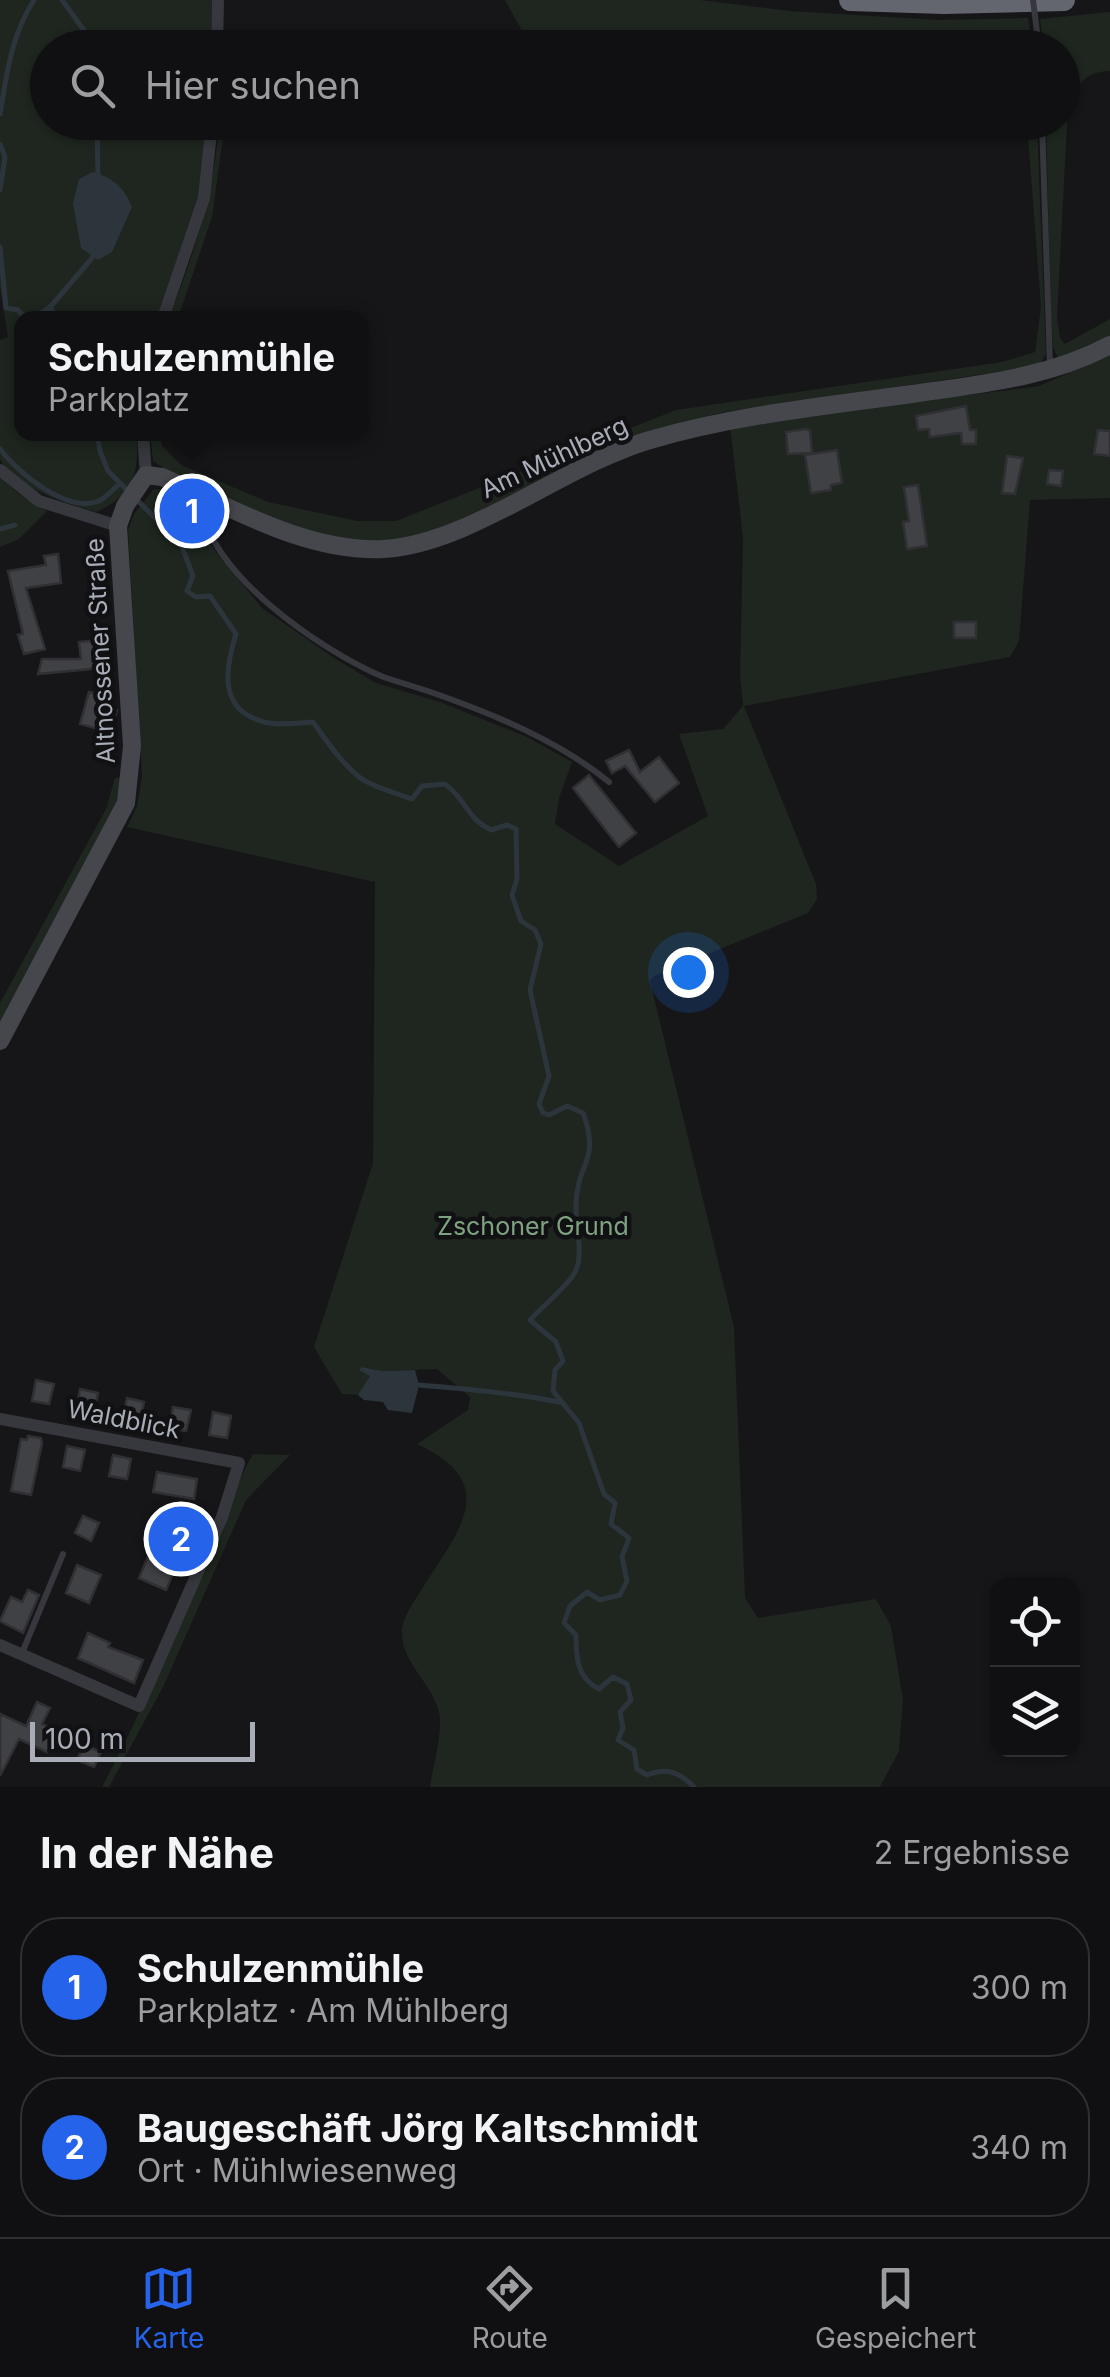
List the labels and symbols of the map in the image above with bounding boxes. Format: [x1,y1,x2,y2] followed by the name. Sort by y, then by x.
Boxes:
[476,410,632,504] street label: Am Mühlberg
[160,474,224,548] pin: 1
[79,537,121,765] street label: Altnossener Straße
[663,947,714,998] your location
[437,1211,629,1241] park label: Zschoner Grund
[65,1393,183,1445] street label: Waldblick
[148,1502,214,1576] pin: 2
[30,1717,255,1762] scale bar

